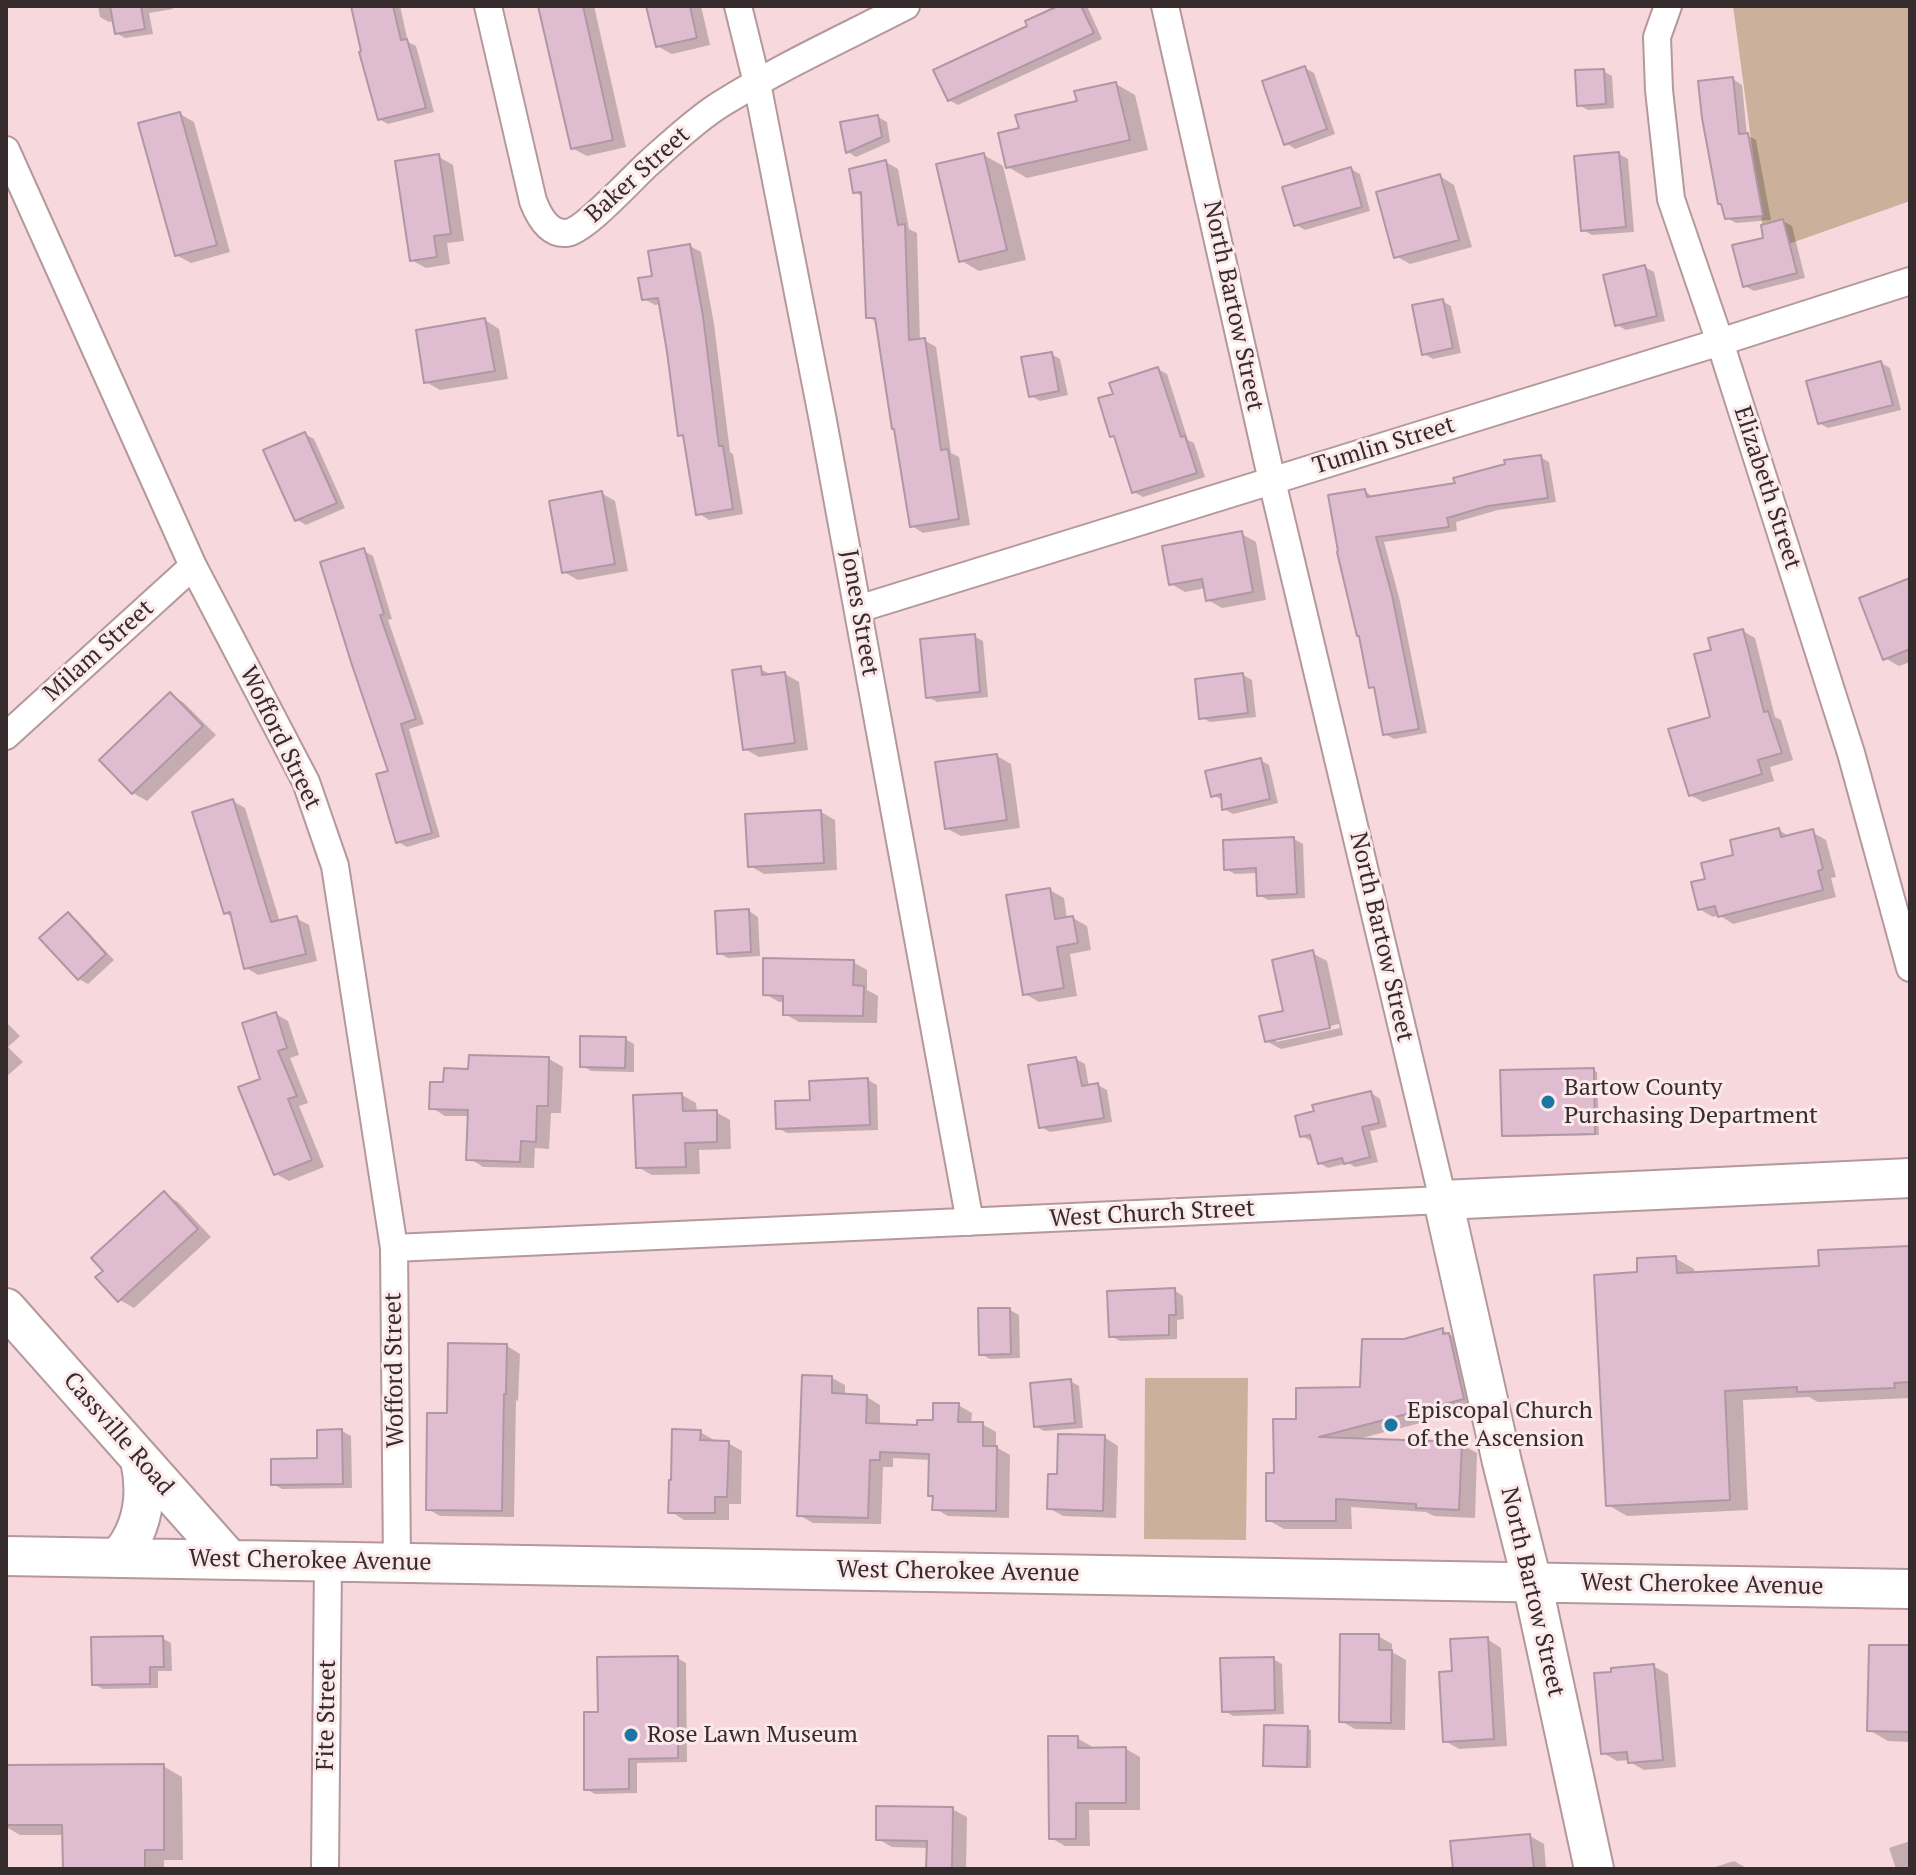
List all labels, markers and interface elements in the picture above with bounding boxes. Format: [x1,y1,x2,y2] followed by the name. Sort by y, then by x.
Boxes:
[580,121,696,229] street label: Baker Street
[1197,198,1269,414] street label: North Bartow Street
[1727,403,1807,573] street label: Elizabeth Street
[1309,411,1459,481] street label: Tumlin Street
[834,547,884,679] street label: Jones Street
[38,594,160,708] street label: Milam Street
[233,662,327,814] street label: Wofford Street
[1343,829,1419,1045] street label: North Bartow Street
[1564,1074,1818,1130] place label: Bartow County Purchasing Department
[1539,1093,1557,1111] marker: Bartow County Purchasing Department
[1049,1194,1255,1234] street label: West Church Street
[379,1292,411,1448] street label: Wofford Street
[57,1367,179,1501] street label: Cassville Road
[1407,1397,1593,1453] place label: Episcopal Church of the Ascension
[1382,1416,1400,1434] marker: Episcopal Church of the Ascension
[1494,1484,1570,1700] street label: North Bartow Street
[188,1544,432,1578] street label: West Cherokee Avenue
[836,1555,1080,1589] street label: West Cherokee Avenue
[1580,1568,1824,1602] street label: West Cherokee Avenue
[312,1659,342,1771] street label: Fite Street
[647,1721,858,1749] place label: Rose Lawn Museum
[622,1726,640,1744] marker: Rose Lawn Museum

